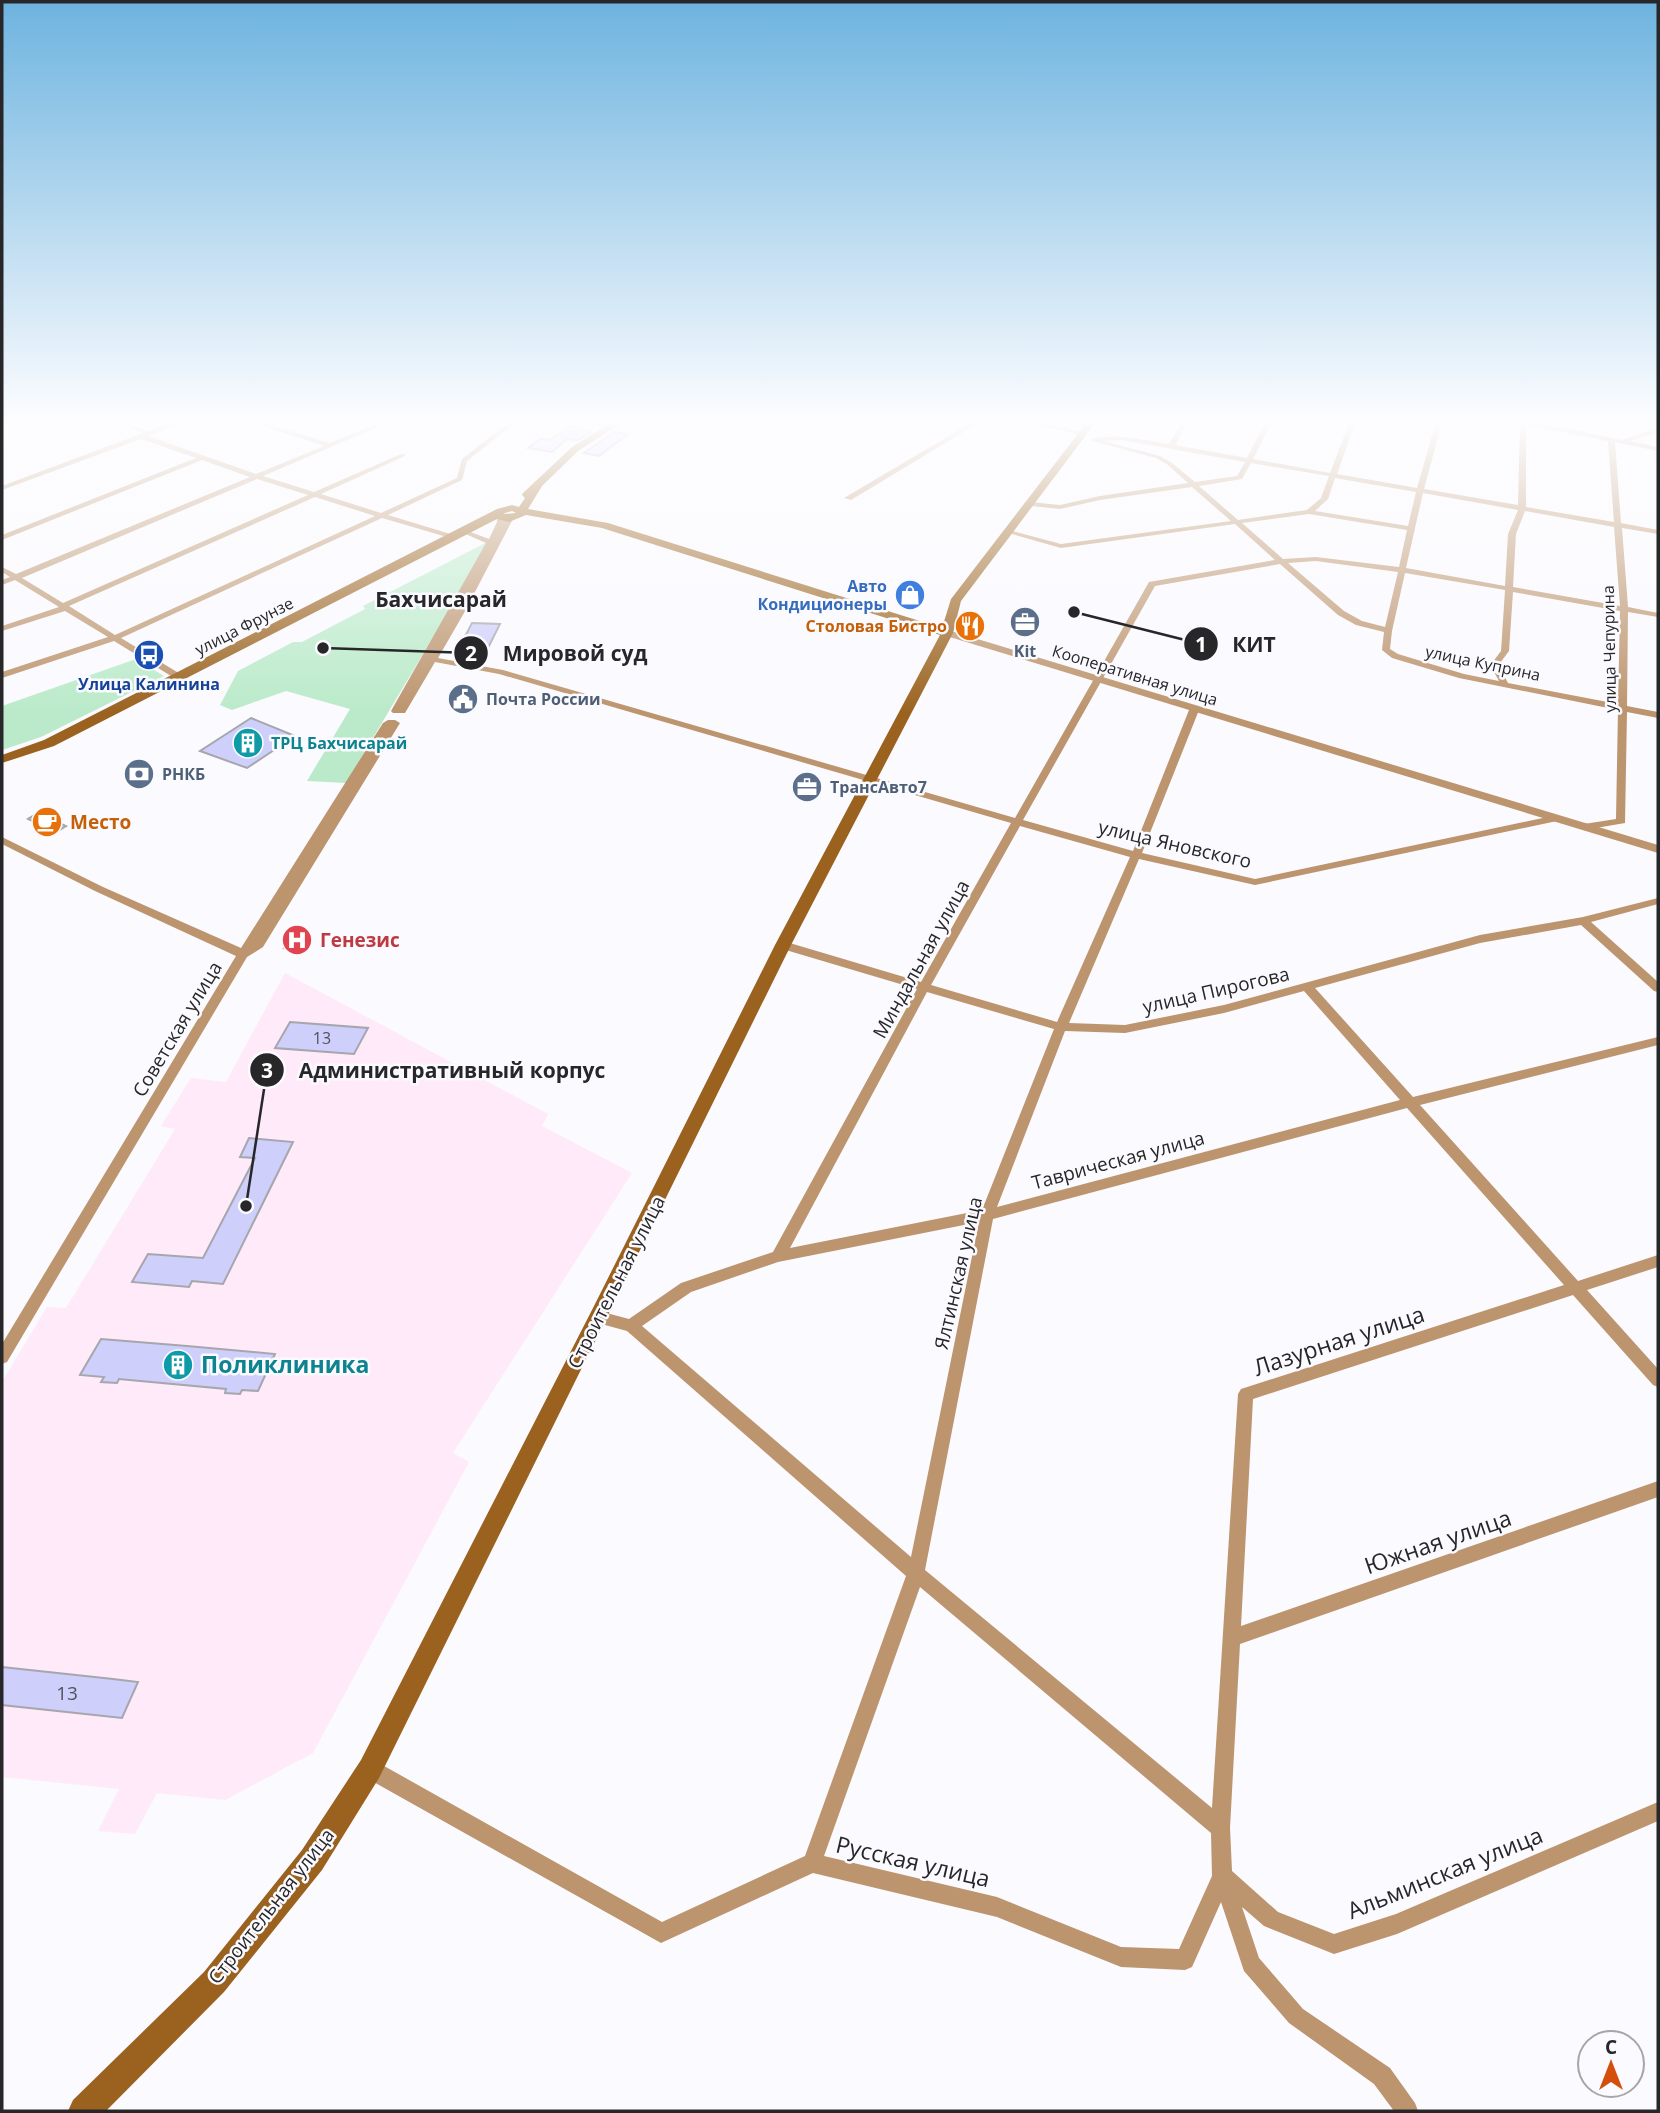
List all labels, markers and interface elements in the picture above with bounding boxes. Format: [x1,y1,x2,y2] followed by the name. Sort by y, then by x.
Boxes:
[757,575,887,615] place label: Авто Кондиционеры
[893,578,927,612] shop icon: Авто Кондиционеры
[375,585,507,613] district label: Бахчисарай
[1597,585,1621,713] street label: улица Чепурина
[191,592,297,660] street label: улица Фрунзе
[1008,605,1042,639] office icon: Kit
[953,609,987,643] restaurant icon: Столовая Бистро
[806,615,947,637] place label: Столовая Бистро
[1183,623,1290,665] callout: КИТ
[1195,630,1207,658] text: 1
[1232,630,1276,658] text: КИТ
[454,632,661,674] callout: Мировой суд
[132,638,166,672] bus stop icon: Улица Калинина
[465,639,477,667] text: 2
[503,639,647,667] text: Мировой суд
[1050,639,1220,711] street label: Кооперативная улица
[1014,640,1036,662] place label: Kit
[1423,640,1543,686] street label: улица Куприна
[78,673,220,695] place label: Улица Калинина
[446,682,480,716] public building icon: Почта России
[486,688,600,710] place label: Почта России
[231,726,265,760] building icon: ТРЦ Бахчисарай
[271,732,407,754] place label: ТРЦ Бахчисарай
[122,757,156,791] bank icon: РНКБ
[162,763,205,785] place label: РНКБ
[790,770,824,804] office icon: ТрансАвто7
[830,776,927,798] place label: ТрансАвто7
[30,805,64,839] cafe icon: Место
[70,809,131,835] place label: Место
[1096,814,1254,874] street label: улица Яновского
[867,875,975,1043] street label: Миндальная улица
[280,923,314,957] hospital icon: Генезис
[320,927,400,953] place label: Генезис
[126,956,228,1102] street label: Советская улица
[1140,960,1292,1020] street label: улица Пирогова
[313,1027,331,1049] house number: 13
[250,1049,620,1091] callout: Административный корпус
[261,1056,273,1084] text: 3
[299,1056,606,1084] text: Административный корпус
[1029,1124,1207,1196] street label: Таврическая улица
[561,1191,671,1373] street label: Строительная улица
[928,1194,988,1352] street label: Ялтинская улица
[1249,1297,1428,1383] street label: Лазурная улица
[161,1348,195,1382] building icon: Поликлиника
[201,1348,369,1380] place label: Поликлиника
[1360,1501,1515,1581] street label: Южная улица
[56,1680,78,1706] house number: 13
[1342,1818,1547,1926] street label: Альминская улица
[202,1823,340,1989] street label: Строительная улица
[833,1828,993,1894] street label: Русская улица
[1576,2029,1646,2099] north arrow
[1605,2034,1617,2060] text: С

